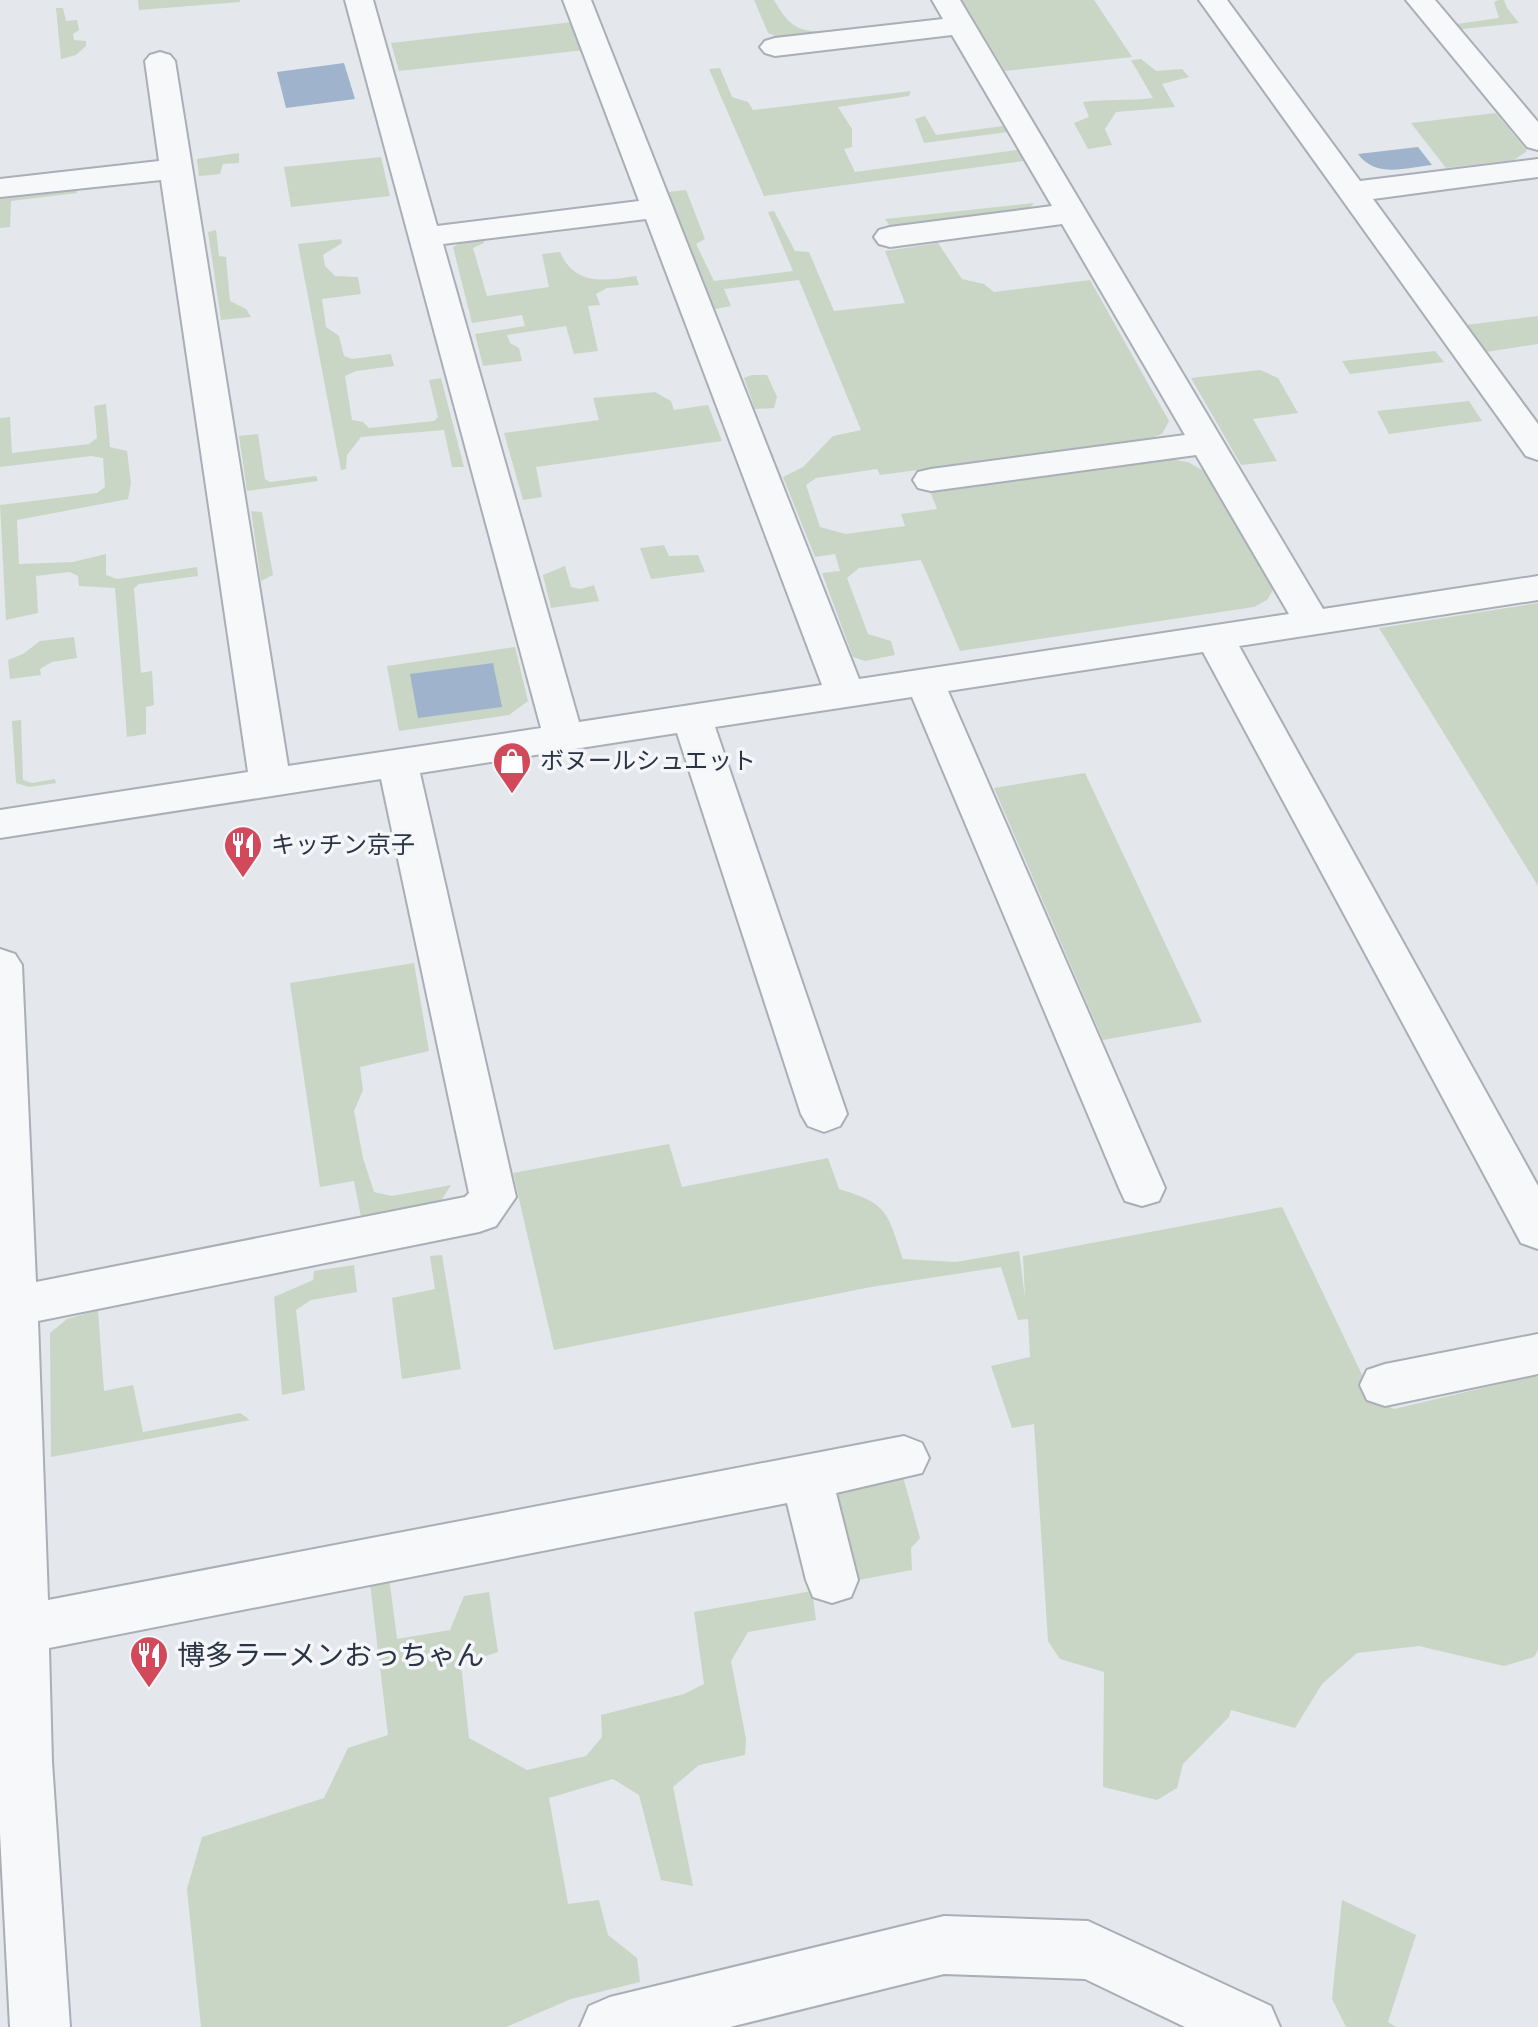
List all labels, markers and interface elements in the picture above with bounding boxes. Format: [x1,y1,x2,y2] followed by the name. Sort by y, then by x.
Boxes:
[491,740,533,795] shop icon: ボヌールシュエット
[540,745,756,774] place label: ボヌールシュエット
[222,824,264,879] restaurant icon: キッチン京子
[271,829,415,858] place label: キッチン京子
[128,1634,170,1689] restaurant icon: 博多ラーメンおっちゃん
[177,1637,484,1671] place label: 博多ラーメンおっちゃん

